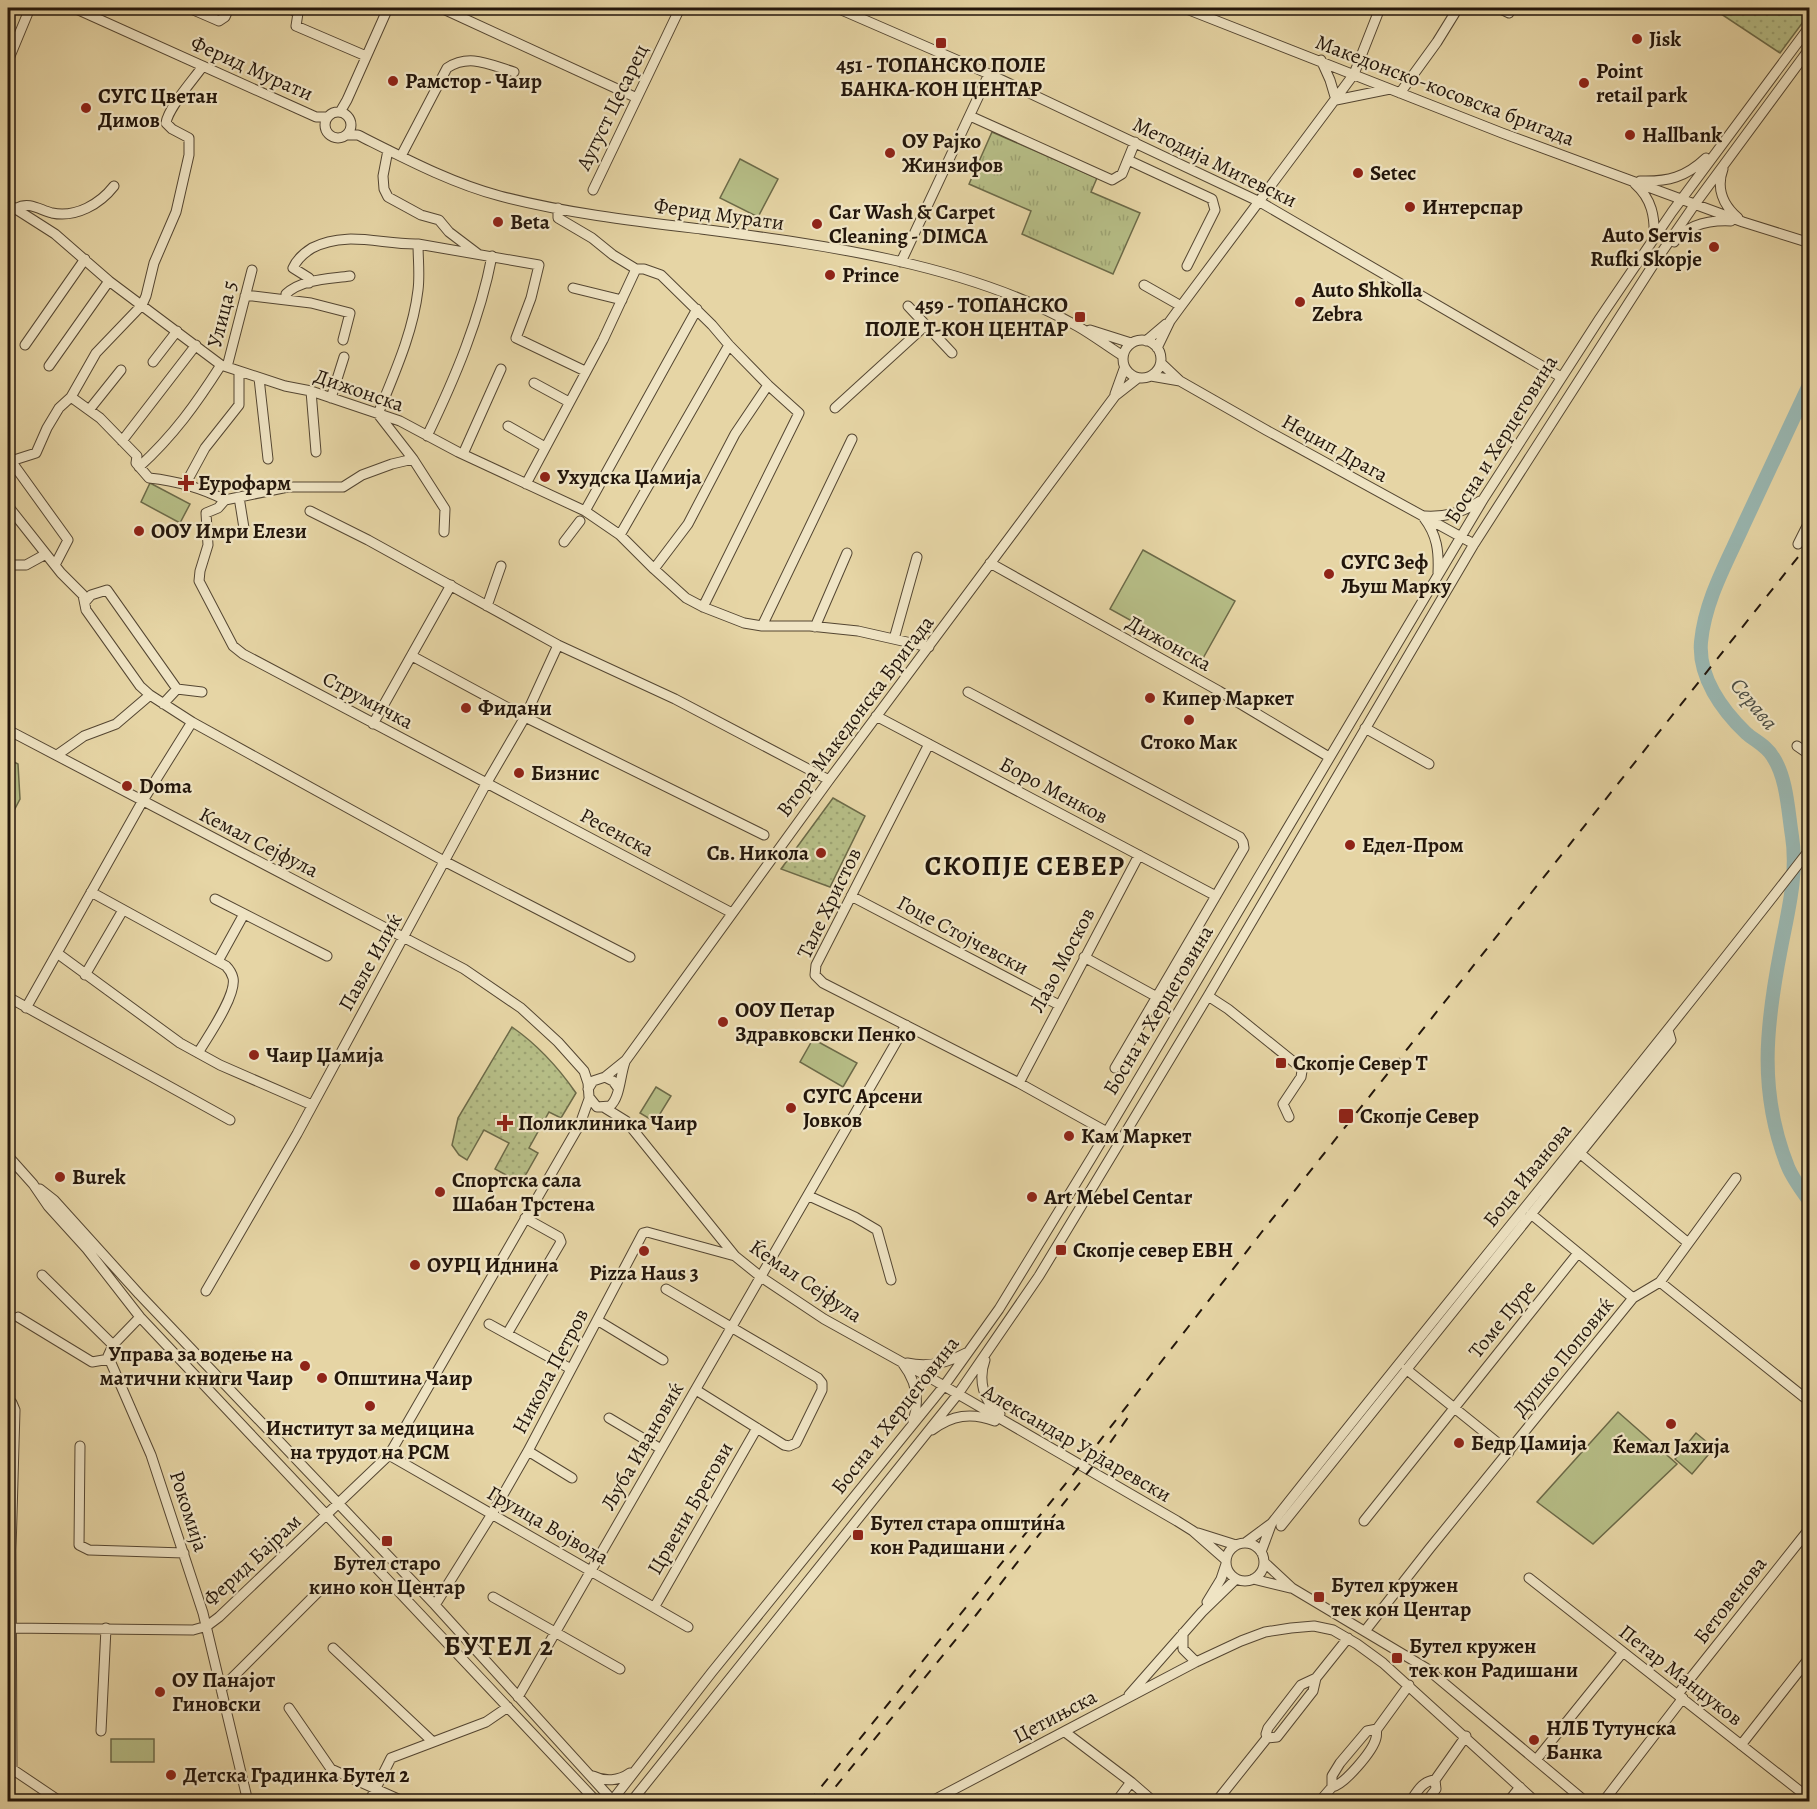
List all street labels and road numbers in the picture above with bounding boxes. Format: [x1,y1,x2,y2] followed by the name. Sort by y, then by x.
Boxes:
[186,28,318,108] street label: Ферид Мурати
[1311,28,1579,153] street label: Македонско-косовска бригада
[569,39,655,176] street label: Аугуст Цесарец
[1128,110,1302,214] street label: Методија Митевски
[652,191,786,237] street label: Ферид Мурати
[200,278,244,350] street label: Улица 5
[1438,349,1564,528] street label: Босна и Херцеговина
[310,362,408,419] street label: Дижонска
[1277,407,1393,489] street label: Неџип Драга
[1121,608,1217,678] street label: Дижонска
[770,609,940,822] street label: Втора Македонска Бригада
[318,664,419,736] street label: Струмичка
[995,750,1113,830] street label: Боро Менков
[195,800,324,884] street label: Кемал Сејфула
[575,801,659,863] street label: Ресенска
[790,843,868,963] street label: Тале Христов
[892,889,1034,981] street label: Гоце Стојчевски
[1023,903,1101,1017] street label: Лазо Москов
[332,908,408,1016] street label: Павле Илиќ
[1096,920,1220,1100] street label: Босна и Херцеговина
[1476,1117,1578,1233] street label: Боца Иванова
[744,1233,868,1329] street label: Ќемал Сејфула
[1462,1274,1542,1364] street label: Томе Пуре
[1506,1291,1620,1423] street label: Душко Поповиќ
[505,1303,595,1439] street label: Никола Петров
[824,1330,966,1500] street label: Босна и Херцеговина
[594,1377,690,1515] street label: Љуба Ивановиќ
[976,1377,1177,1509] street label: Александар Урдаревски
[641,1436,739,1580] street label: Црвени Брегови
[163,1467,215,1555] street label: Рокомија
[482,1479,614,1571] street label: Груица Војвода
[197,1507,307,1613] street label: Ферид Бајрам
[1687,1550,1773,1650] street label: Бетовенова
[1613,1618,1749,1732] street label: Петар Манџуков
[1008,1682,1102,1750] street label: Цетињска

